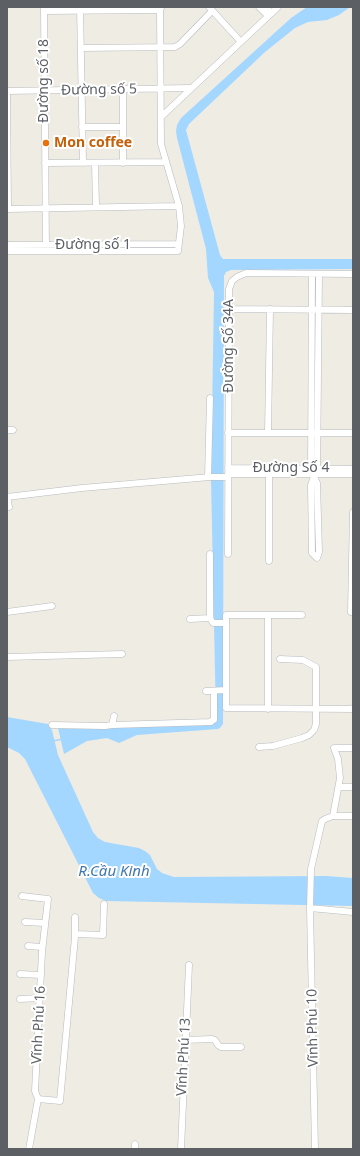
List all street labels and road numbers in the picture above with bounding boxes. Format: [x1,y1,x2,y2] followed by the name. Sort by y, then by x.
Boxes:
[36,39,52,123] street label: Đường số 18
[61,81,137,99] street label: Đường số 5
[55,237,131,253] street label: Đường số 1
[221,299,237,393] street label: Đường Số 34A
[253,460,329,476] street label: Đường Số 4
[29,985,49,1065] street label: Vĩnh Phú 16
[304,989,322,1067] street label: Vĩnh Phú 10
[174,1017,194,1097] street label: Vĩnh Phú 13

